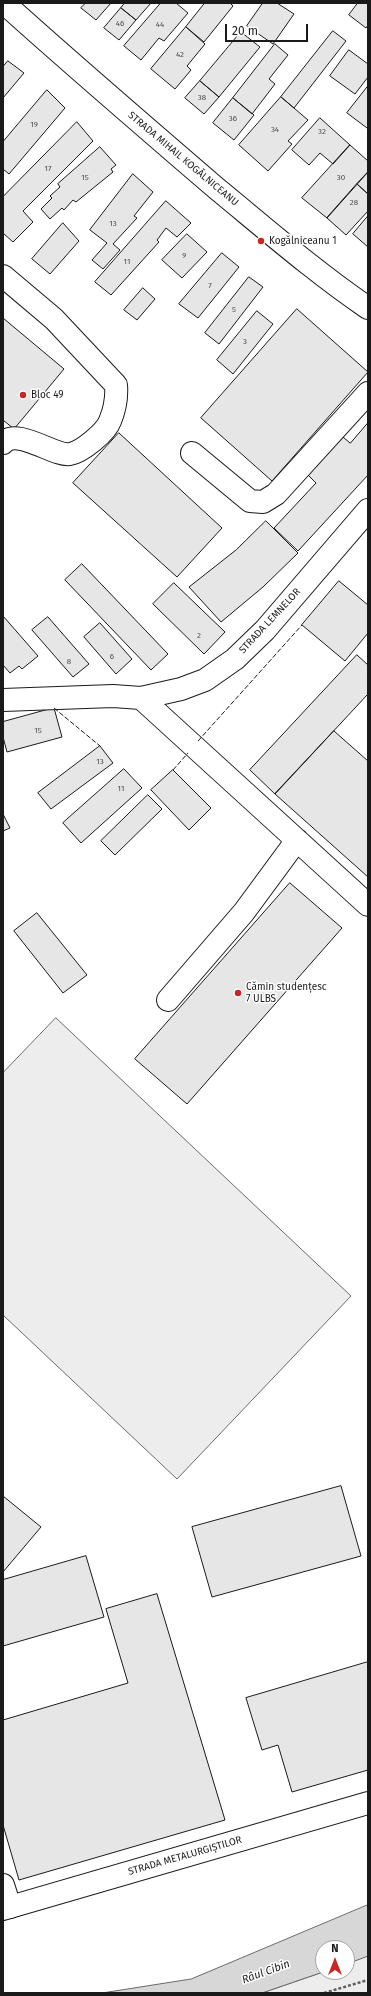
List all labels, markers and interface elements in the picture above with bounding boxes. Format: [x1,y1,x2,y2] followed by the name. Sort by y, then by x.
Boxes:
[227,16,310,42] scale bar
[116,19,124,29] house number: 46
[156,20,164,30] house number: 44
[232,24,258,38] text: 20 m
[176,50,184,60] house number: 42
[198,93,206,103] house number: 38
[125,109,241,209] street label: STRADA MIHAIL KOGĂLNICEANU
[229,114,237,124] house number: 36
[30,120,38,130] house number: 19
[271,125,279,135] house number: 34
[318,127,326,137] house number: 32
[44,164,52,174] house number: 17
[81,173,89,183] house number: 15
[337,173,345,183] house number: 30
[350,198,358,208] house number: 28
[109,219,117,229] house number: 13
[269,235,337,247] place label: Kogălniceanu 1
[256,236,266,246] marker: Kogălniceanu 1
[182,251,186,261] house number: 9
[124,257,130,267] house number: 11
[208,281,212,291] house number: 7
[232,305,236,315] house number: 5
[243,337,247,347] house number: 3
[31,389,64,401] place label: Bloc 49
[18,390,28,400] marker: Bloc 49
[237,586,303,656] street label: STRADA LEMNELOR
[197,631,201,641] house number: 2
[110,652,114,662] house number: 6
[67,657,71,667] house number: 8
[34,726,42,736] house number: 15
[96,757,104,767] house number: 13
[118,784,124,794] house number: 11
[246,981,327,1004] place label: Cămin studențesc 7 ULBS
[233,988,243,998] marker: Cămin studențesc 7 ULBS
[127,1834,243,1878] street label: STRADA METALURGIȘTILOR
[315,1940,355,1980] north arrow
[331,1942,339,1955] text: N
[240,1957,292,1987] water label: Râul Cibin

